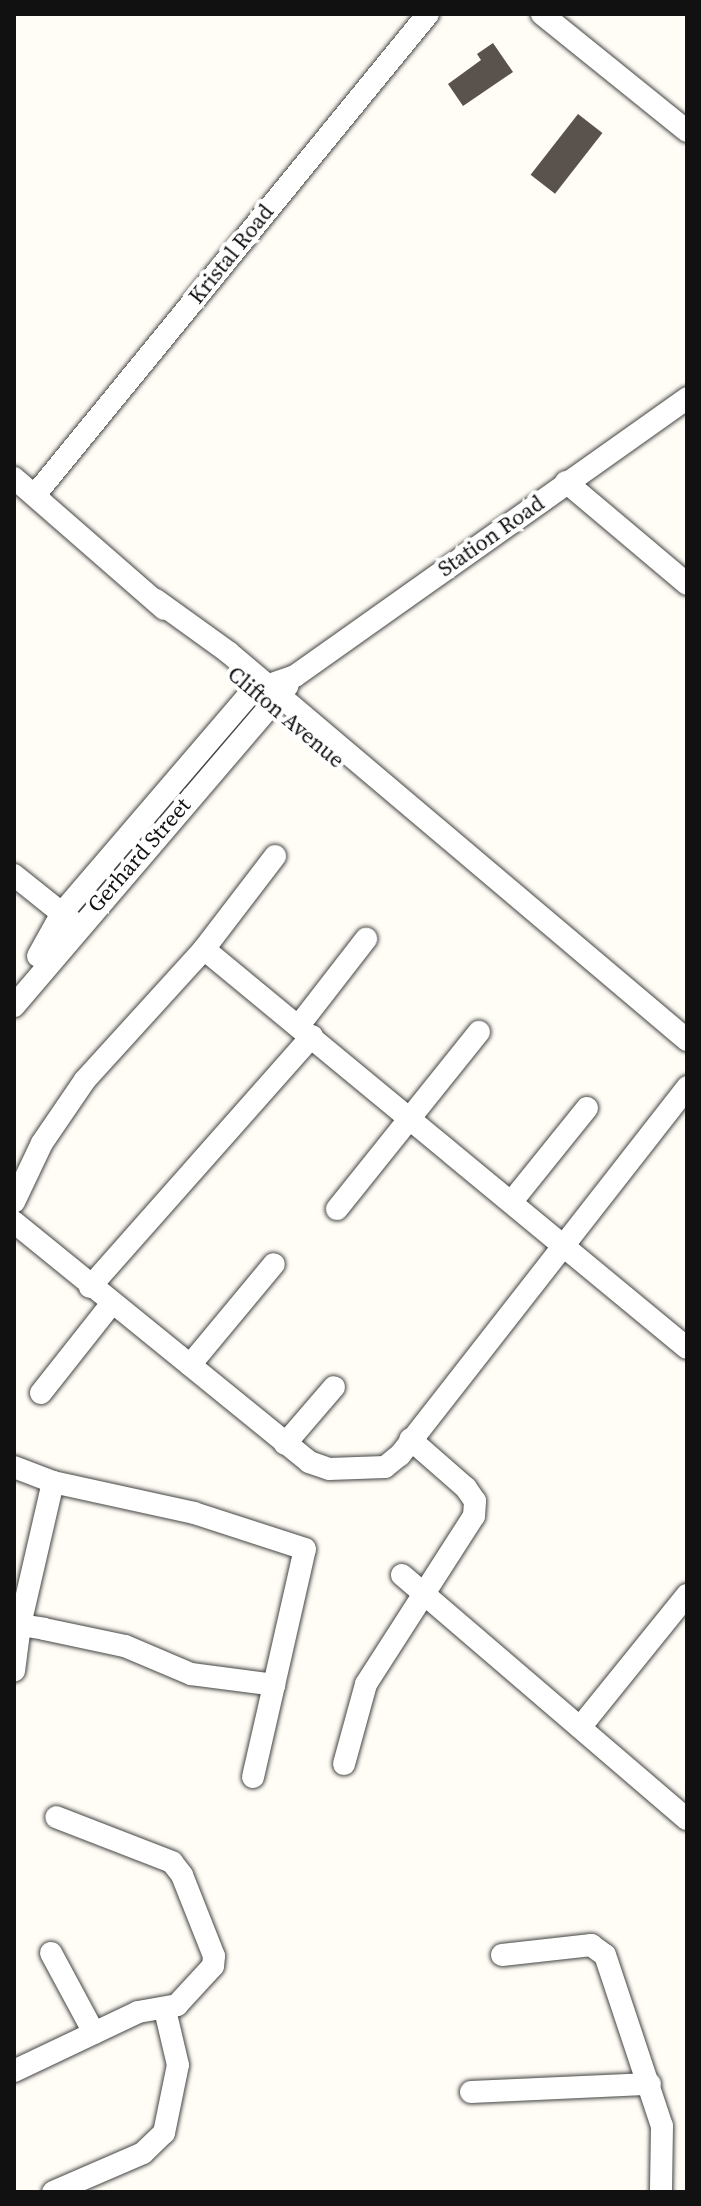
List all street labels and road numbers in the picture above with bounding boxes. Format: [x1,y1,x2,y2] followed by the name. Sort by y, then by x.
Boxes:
[183,199,279,309] street label: Kristal Road
[433,490,549,582] street label: Station Road
[222,661,350,773] street label: Clifton Avenue
[82,792,196,918] street label: Gerhard Street

